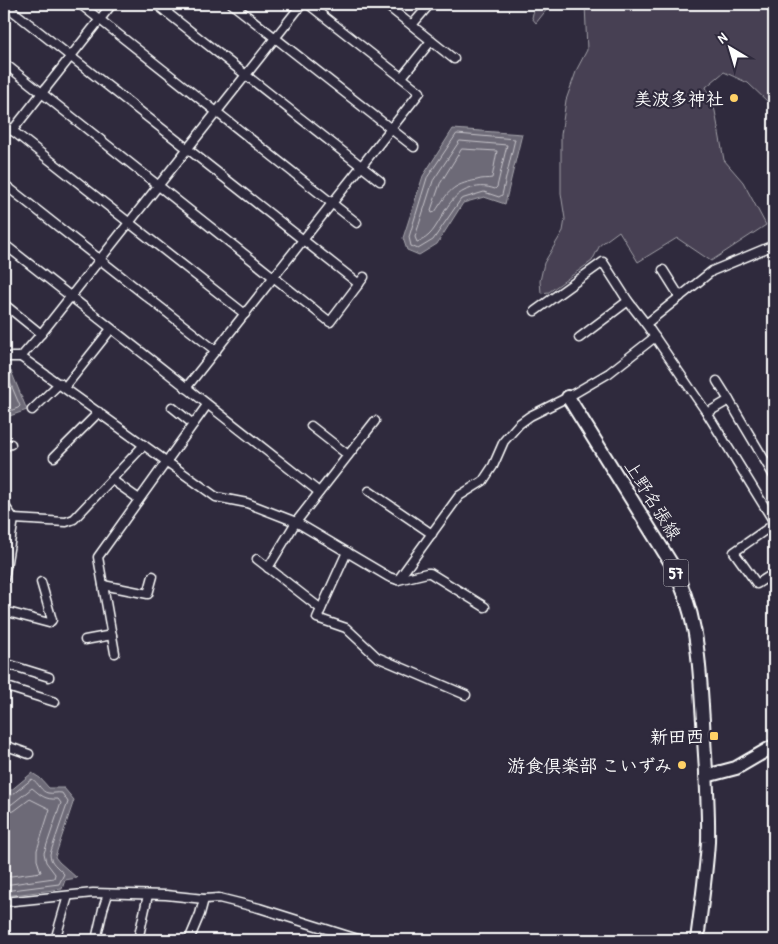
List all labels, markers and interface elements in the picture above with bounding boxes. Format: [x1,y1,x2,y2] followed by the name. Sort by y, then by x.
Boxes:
[706,22,756,72] north arrow
[713,27,731,47] text: N
[634,86,724,111] place label: 美波多神社
[728,92,740,104] marker: 美波多神社
[619,455,687,545] street label: 上野名張線
[664,560,688,586] road number: 57
[650,724,704,749] place label: 新田西
[708,730,720,742] marker: 新田西
[507,753,672,778] place label: 游食倶楽部 こいずみ
[676,759,688,771] marker: 游食倶楽部 こいずみ

